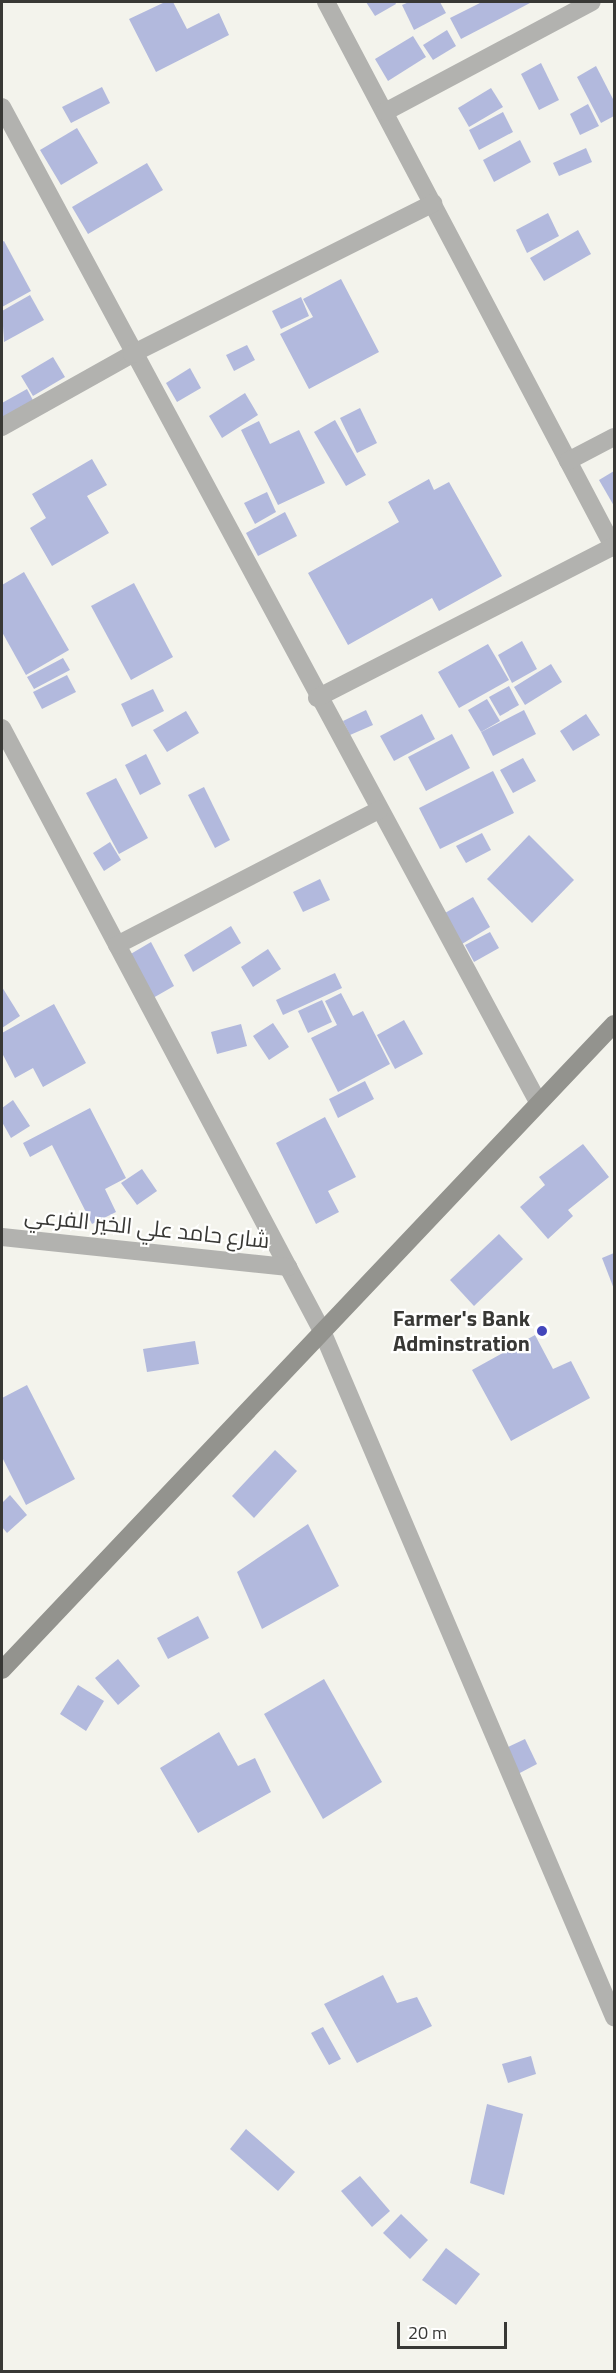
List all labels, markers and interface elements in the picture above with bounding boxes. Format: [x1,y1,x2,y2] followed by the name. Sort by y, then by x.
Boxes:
[23,1202,271,1254] street label: شارع حامد علي الخير الفرعي
[393,1305,530,1356] place label: Farmer's Bank Adminstration
[535,1324,549,1338] marker: Farmer's Bank Adminstration
[400,2310,510,2348] scale bar
[408,2319,447,2346] text: 20 m

